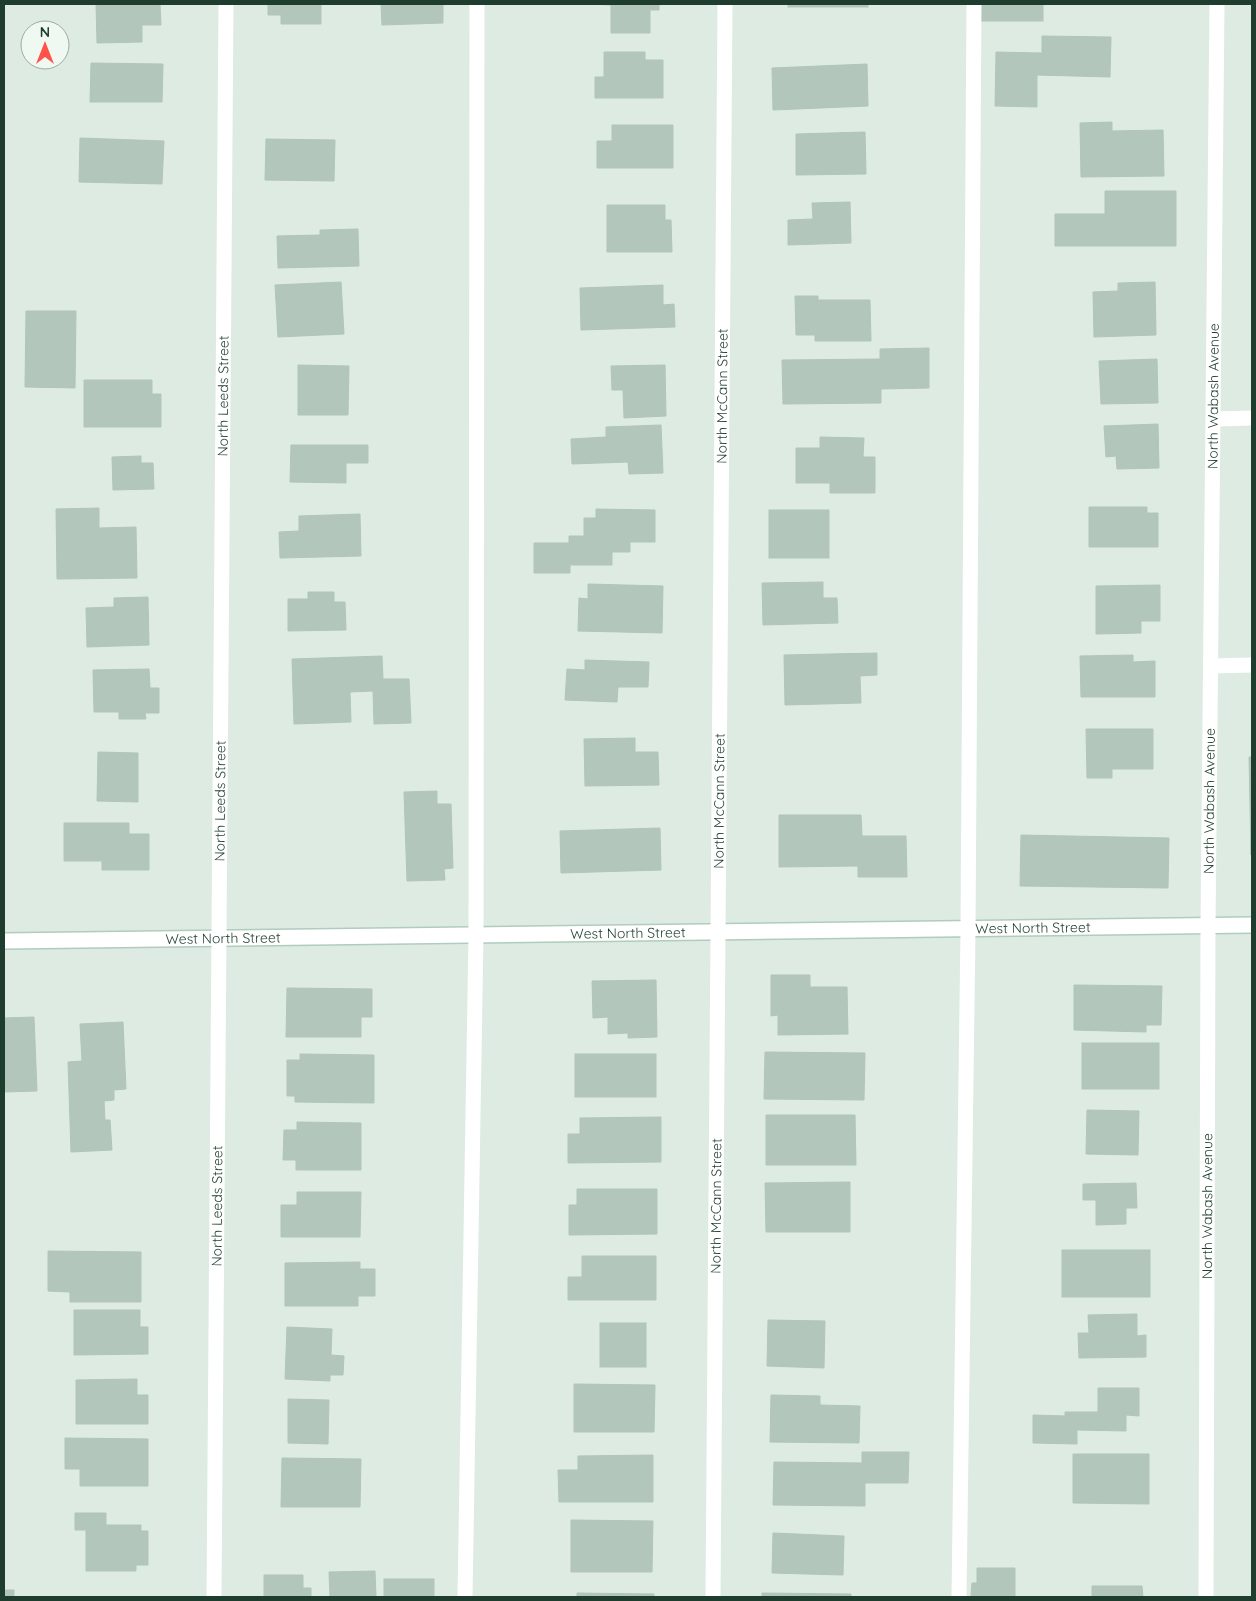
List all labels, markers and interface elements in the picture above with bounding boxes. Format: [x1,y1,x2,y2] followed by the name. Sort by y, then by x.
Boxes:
[20,20,70,70] north arrow
[40,23,50,41] text: N
[1203,323,1223,469] street label: North Wabash Avenue
[713,328,732,464] street label: North McCann Street
[214,335,233,457] street label: North Leeds Street
[1200,728,1219,874] street label: North Wabash Avenue
[709,733,729,869] street label: North McCann Street
[211,740,229,862] street label: North Leeds Street
[975,918,1091,938] street label: West North Street
[570,923,686,943] street label: West North Street
[165,928,281,948] street label: West North Street
[1198,1133,1216,1279] street label: North Wabash Avenue
[706,1138,725,1274] street label: North McCann Street
[207,1145,226,1267] street label: North Leeds Street

